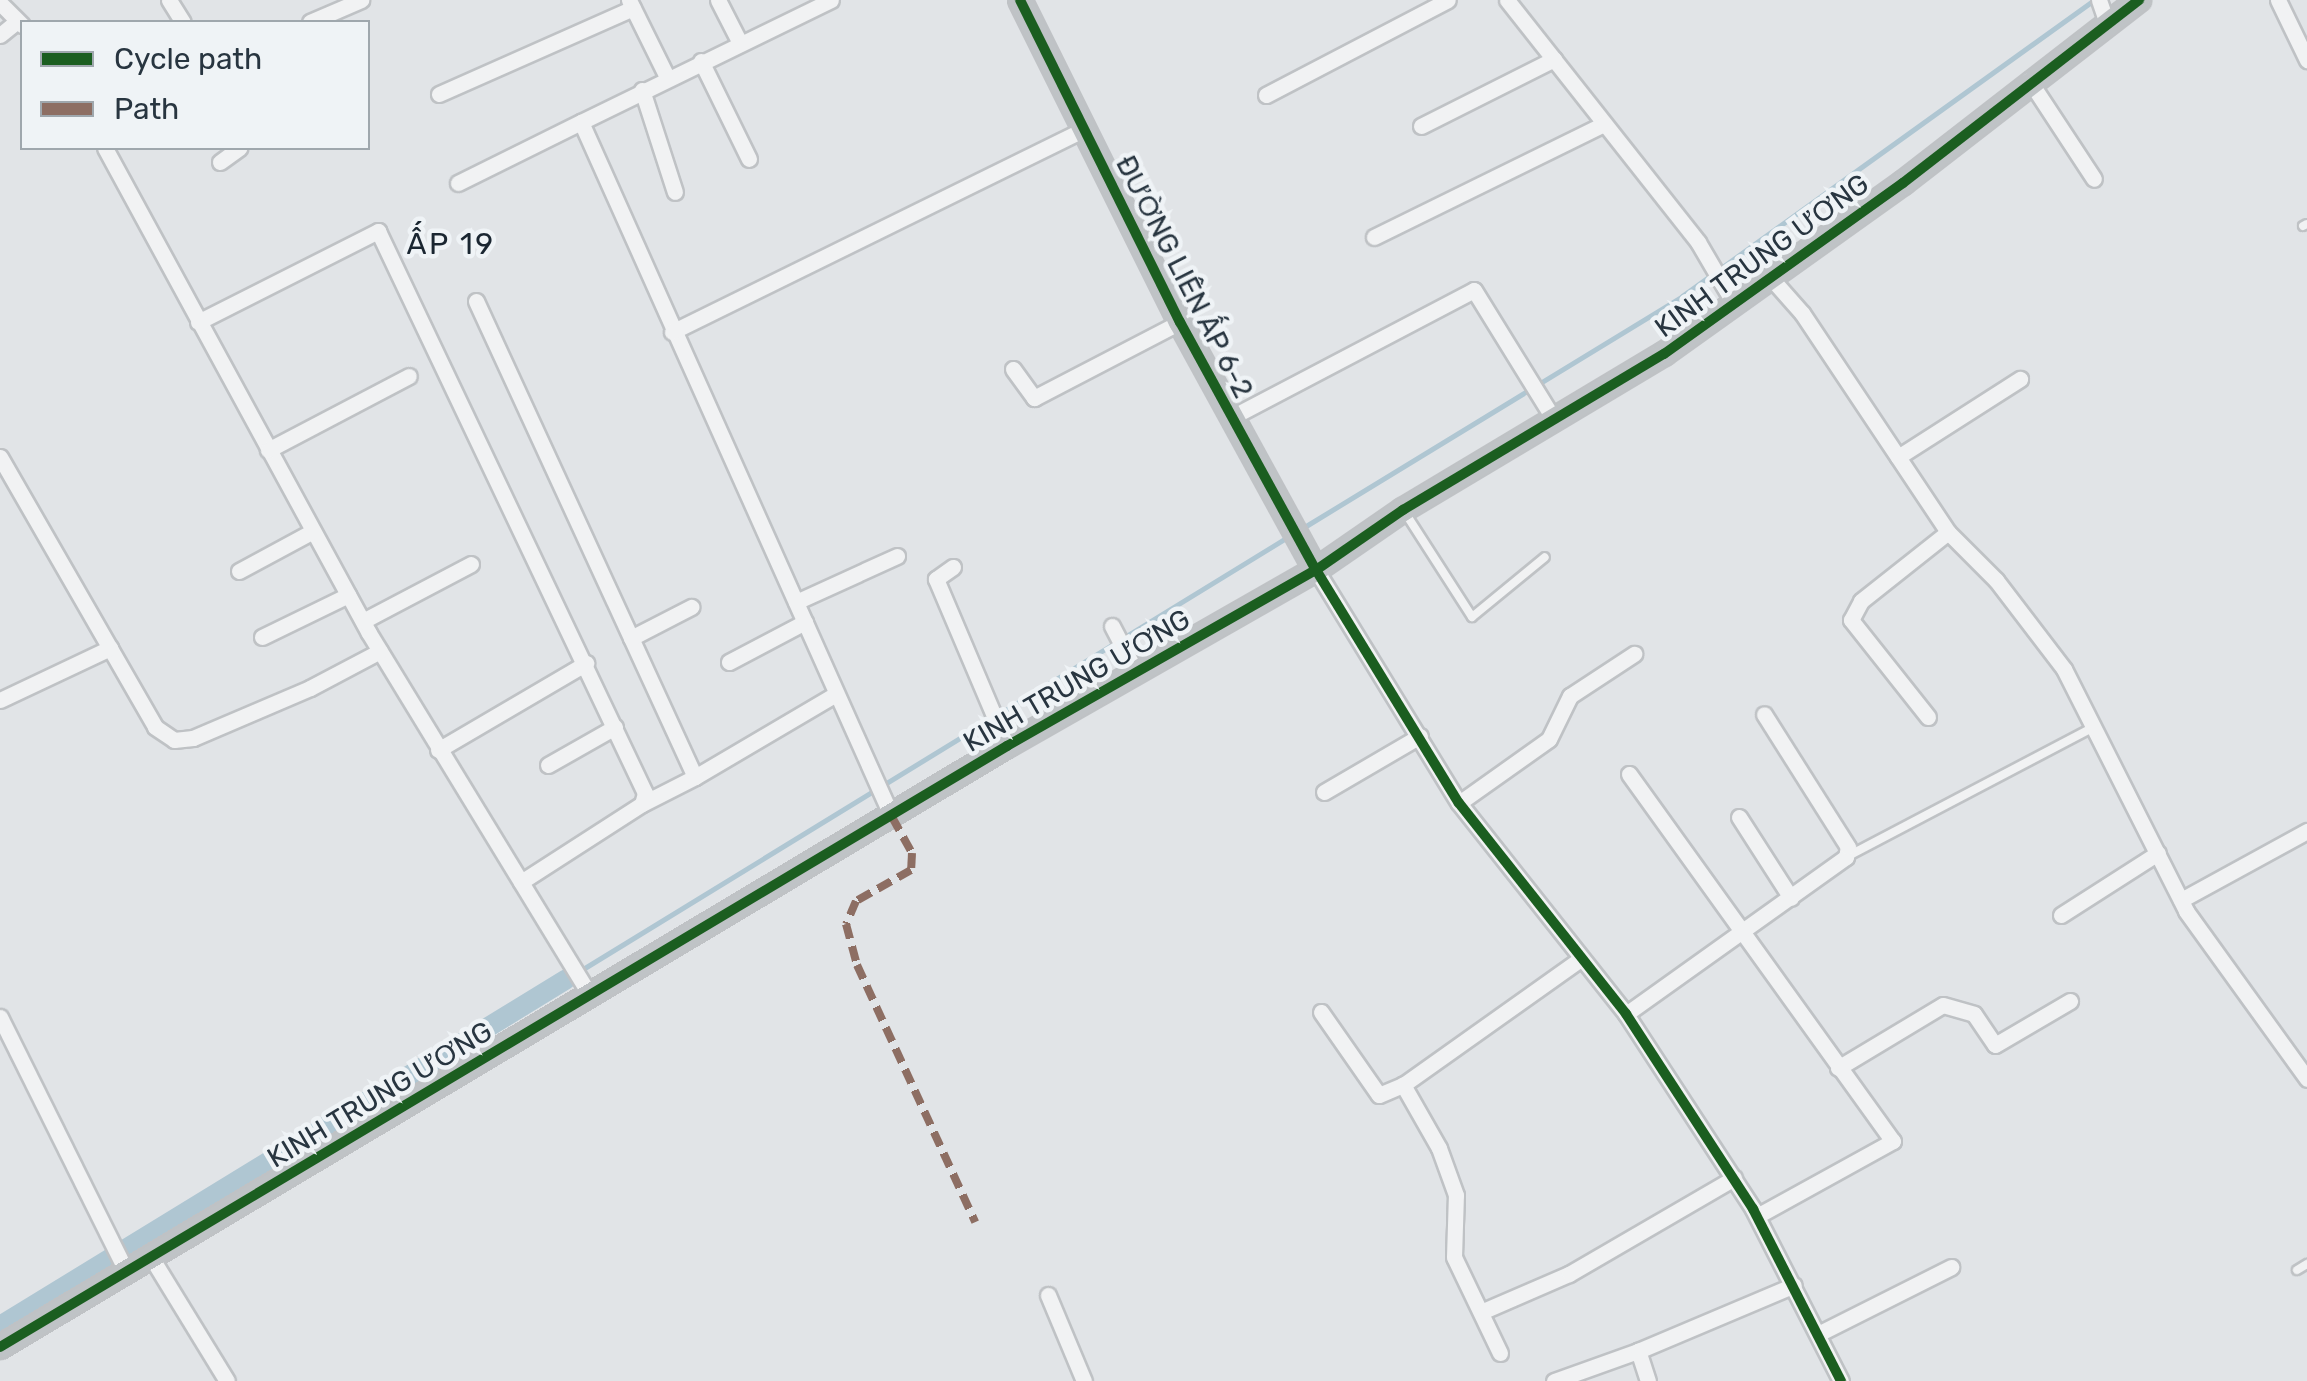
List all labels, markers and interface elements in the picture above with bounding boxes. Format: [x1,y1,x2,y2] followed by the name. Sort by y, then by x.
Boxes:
[20,20,370,150] legend
[114,41,262,77] text: Cycle path
[114,91,179,127] text: Path
[1108,150,1260,404] street label: ĐƯỜNG LIÊN ẤP 6-2
[1648,167,1876,345] street label: KINH TRUNG ƯƠNG
[406,226,496,262] district label: ẤP 19
[957,602,1197,760] street label: KINH TRUNG ƯƠNG
[261,1014,499,1176] street label: KINH TRUNG ƯƠNG

